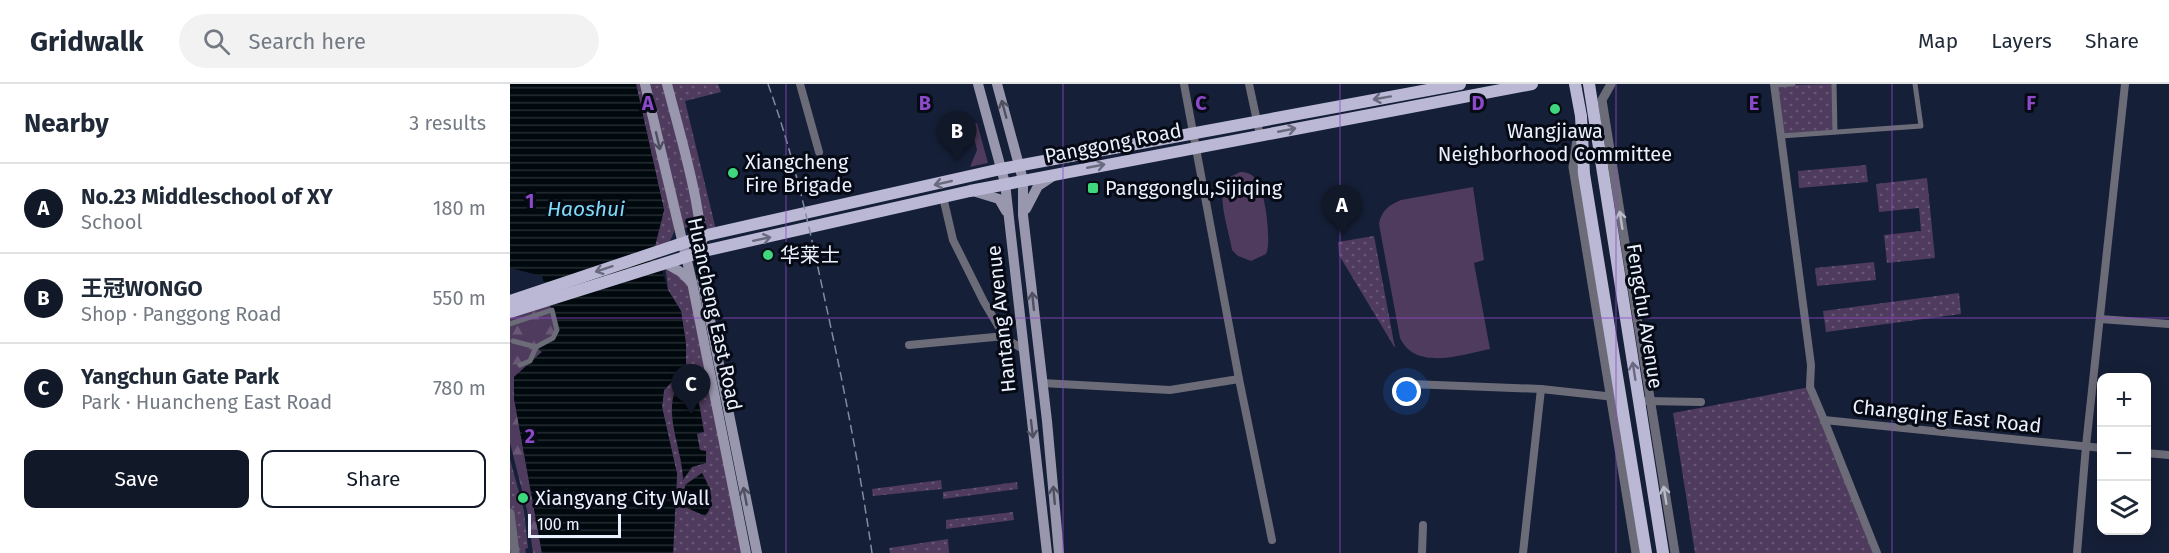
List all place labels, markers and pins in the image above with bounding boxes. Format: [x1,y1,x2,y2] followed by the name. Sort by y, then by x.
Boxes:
[1548,102,1562,116] marker: Wangjiawa Neighborhood Committee
[938,112,976,161] pin: B
[1438,119,1672,166] place label: Wangjiawa Neighborhood Committee
[745,150,852,197] place label: Xiangcheng Fire Brigade
[726,166,740,180] marker: Xiangcheng Fire Brigade
[1105,176,1283,200] place label: Panggonglu,Sijiqing
[1086,181,1100,195] marker: Panggonglu,Sijiqing
[1322,186,1362,235] pin: A
[780,243,840,267] place label: 华莱士
[761,248,775,262] marker: 华莱士
[672,364,711,414] pin: C
[535,486,710,510] place label: Xiangyang City Wall
[516,491,530,505] marker: Xiangyang City Wall

